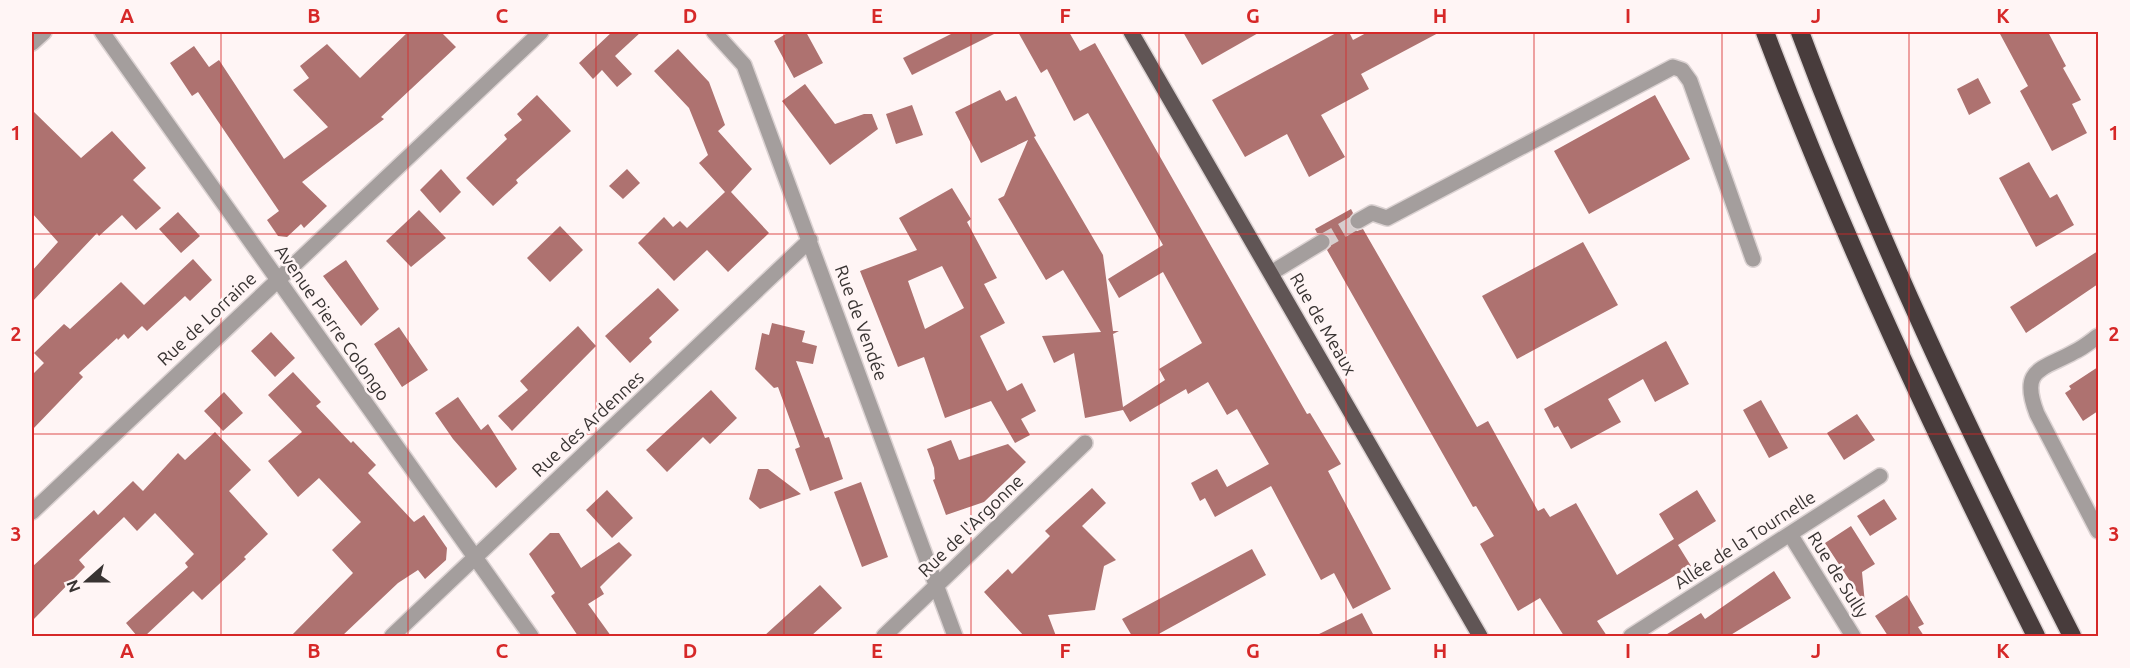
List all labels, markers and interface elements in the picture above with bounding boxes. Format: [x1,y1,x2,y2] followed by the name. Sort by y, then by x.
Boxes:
[120,4,134,27] text: A
[307,4,321,27] text: B
[496,4,509,27] text: C
[683,4,697,27] text: D
[871,4,883,27] text: E
[1059,4,1071,27] text: F
[1246,4,1260,27] text: G
[1433,4,1447,27] text: H
[1625,4,1631,27] text: I
[1811,4,1821,27] text: J
[1996,4,2010,27] text: K
[10,121,22,144] text: 1
[2108,121,2120,144] text: 1
[271,241,394,404] street label: Avenue Pierre Colongo
[832,262,892,383] street label: Rue de Vendée
[153,268,260,369] street label: Rue de Lorraine
[1287,269,1361,378] street label: Rue de Meaux
[10,322,22,345] text: 2
[2108,322,2120,345] text: 2
[527,366,647,480] street label: Rue des Ardennes
[914,470,1027,580] street label: Rue de l'Argonne
[1670,486,1819,592] street label: Allée de la Tournelle
[10,522,22,545] text: 3
[2108,522,2120,545] text: 3
[1804,528,1873,622] street label: Rue de Sully
[57,551,117,611] north arrow
[62,578,84,595] text: N
[120,639,134,662] text: A
[307,639,321,662] text: B
[496,639,509,662] text: C
[683,639,697,662] text: D
[871,639,883,662] text: E
[1059,639,1071,662] text: F
[1246,639,1260,662] text: G
[1433,639,1447,662] text: H
[1625,639,1631,662] text: I
[1811,639,1821,662] text: J
[1996,639,2010,662] text: K

